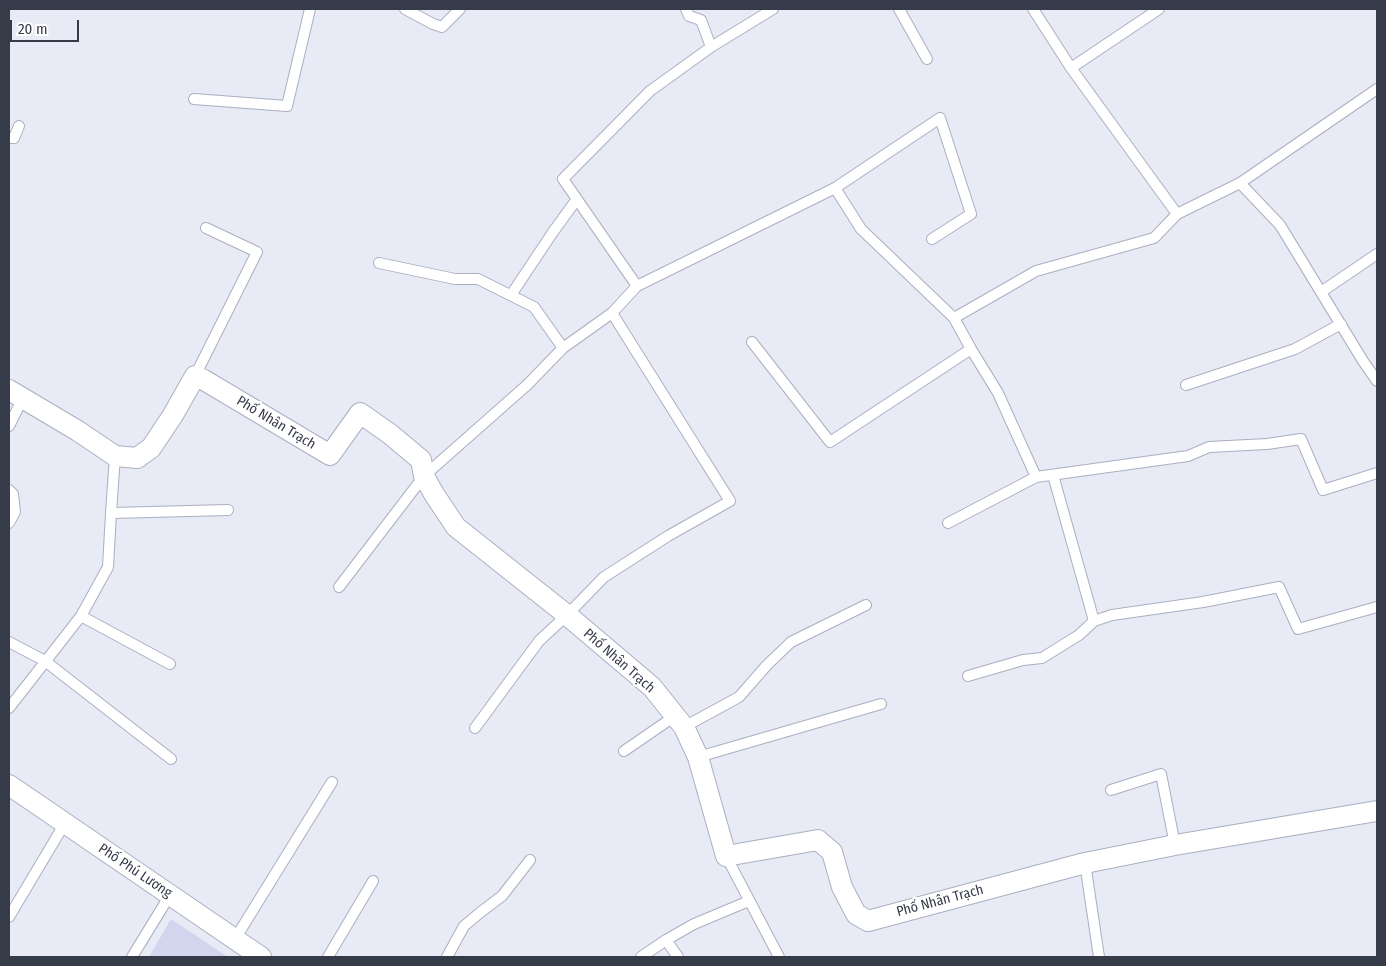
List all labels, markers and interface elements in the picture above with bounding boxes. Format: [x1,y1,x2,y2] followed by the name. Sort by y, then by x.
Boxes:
[12,10,81,42] scale bar
[18,20,48,38] text: 20 m
[233,393,319,453] street label: Phố Nhân Trạch
[580,625,658,697] street label: Phố Nhân Trạch
[95,840,175,902] street label: Phố Phú Lương
[895,881,985,921] street label: Phố Nhân Trạch

